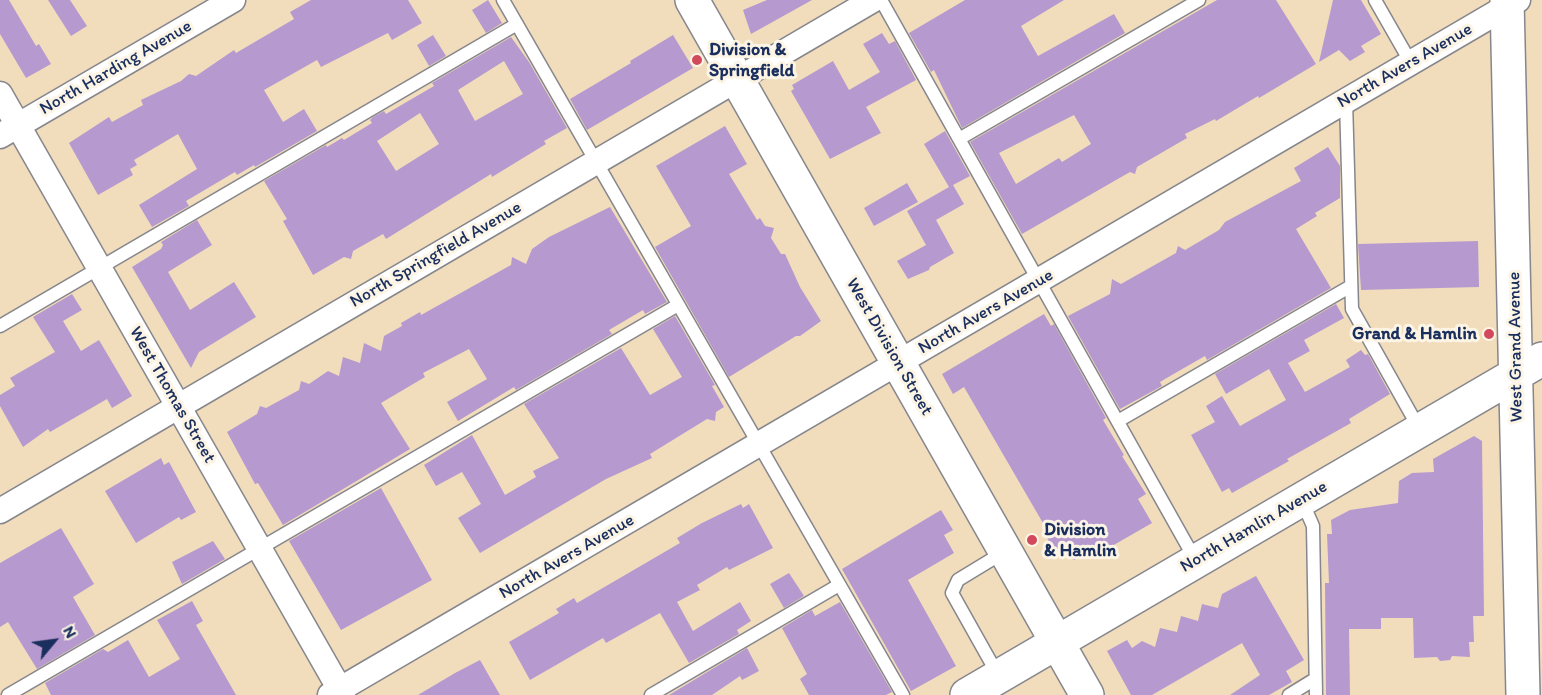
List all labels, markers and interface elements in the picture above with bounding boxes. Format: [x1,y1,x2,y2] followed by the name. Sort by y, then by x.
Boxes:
[36,16,196,120] street label: North Harding Avenue
[1334,19,1476,113] street label: North Avers Avenue
[709,39,794,82] place label: Division & Springfield
[690,53,704,67] marker: Division & Springfield
[346,197,526,313] street label: North Springfield Avenue
[915,265,1057,359] street label: North Avers Avenue
[1504,271,1528,423] street label: West Grand Avenue
[841,274,937,420] street label: West Division Street
[124,323,220,467] street label: West Thomas Street
[1352,323,1477,345] place label: Grand & Hamlin
[1482,327,1496,341] marker: Grand & Hamlin
[1177,476,1331,578] street label: North Hamlin Avenue
[496,510,638,604] street label: North Avers Avenue
[1044,519,1117,562] place label: Division & Hamlin
[1025,533,1039,547] marker: Division & Hamlin
[24,611,84,671] north arrow
[59,623,81,641] text: N

